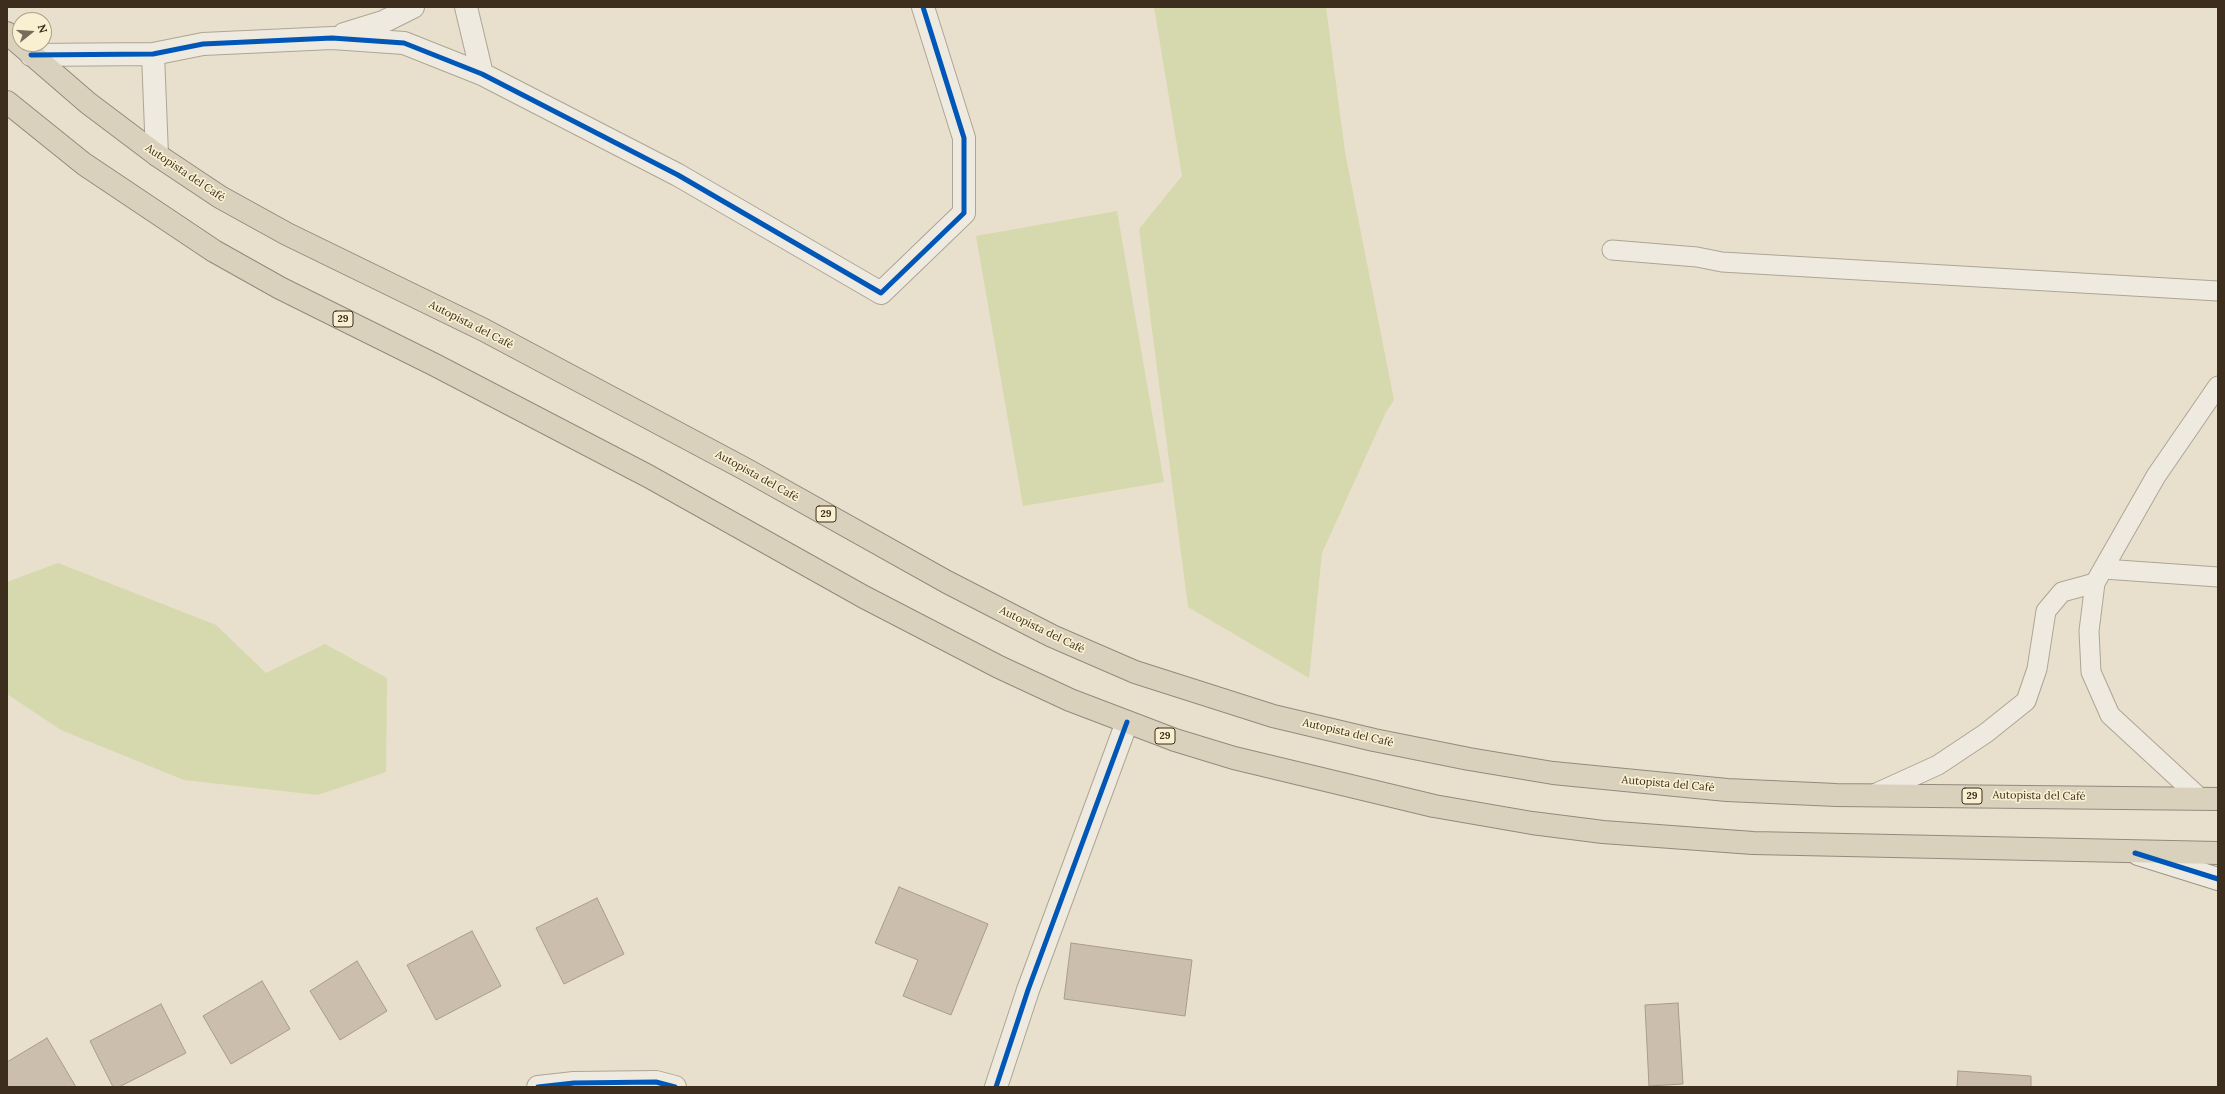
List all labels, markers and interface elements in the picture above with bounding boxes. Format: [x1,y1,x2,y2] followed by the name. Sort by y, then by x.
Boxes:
[12,12,52,52] north arrow
[35,23,50,35] text: N
[143,141,227,205] street label: Autopista del Café
[427,298,515,352] street label: Autopista del Café
[333,311,353,327] road number: 29
[713,448,801,504] street label: Autopista del Café
[816,506,836,522] road number: 29
[997,604,1087,656] street label: Autopista del Café
[1301,716,1395,750] street label: Autopista del Café
[1155,728,1175,744] road number: 29
[1621,773,1715,795] street label: Autopista del Café
[1962,788,1982,804] road number: 29
[1992,789,2086,803] street label: Autopista del Café

